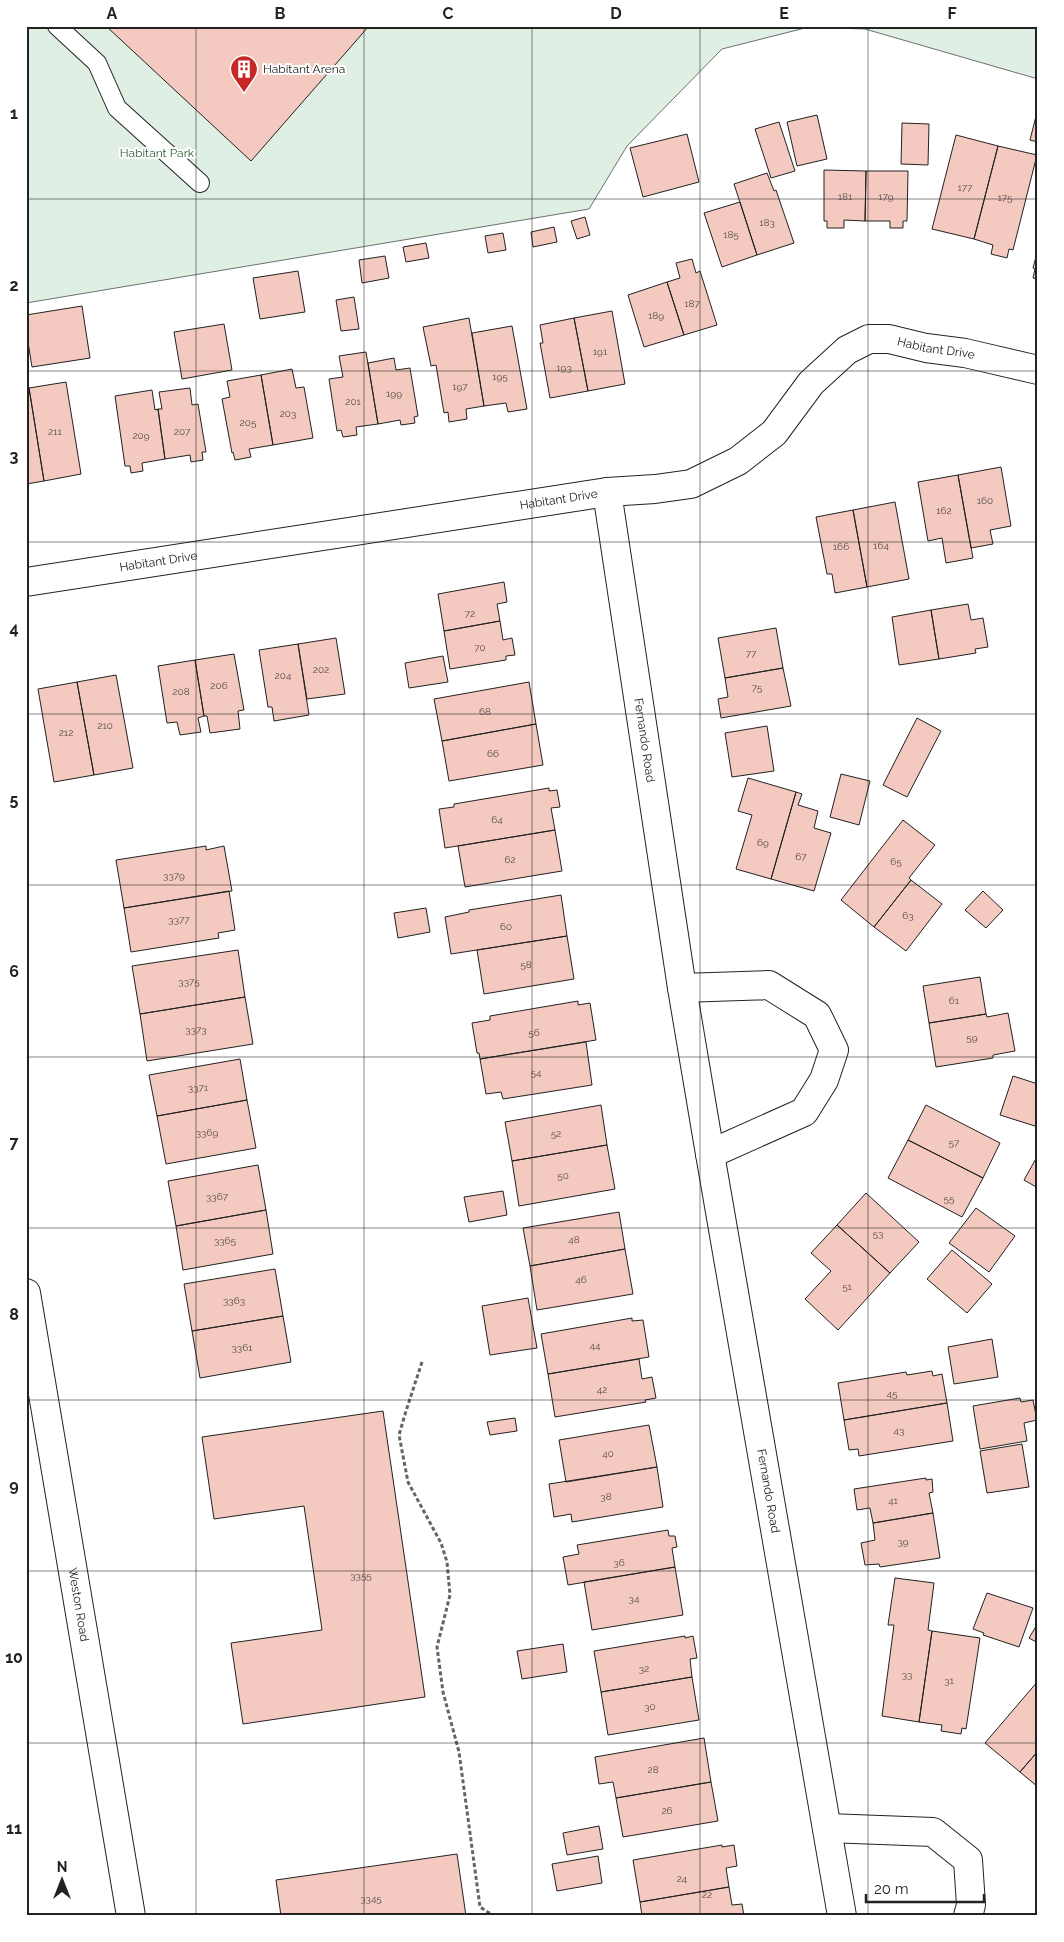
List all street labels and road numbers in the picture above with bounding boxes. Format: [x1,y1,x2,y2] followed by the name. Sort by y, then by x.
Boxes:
[896,334,976,362] street label: Habitant Drive
[519,487,599,512] street label: Habitant Drive
[118,549,198,574] street label: Habitant Drive
[631,697,658,783] street label: Fernando Road
[754,1448,783,1534] street label: Fernando Road
[65,1567,92,1643] street label: Weston Road

